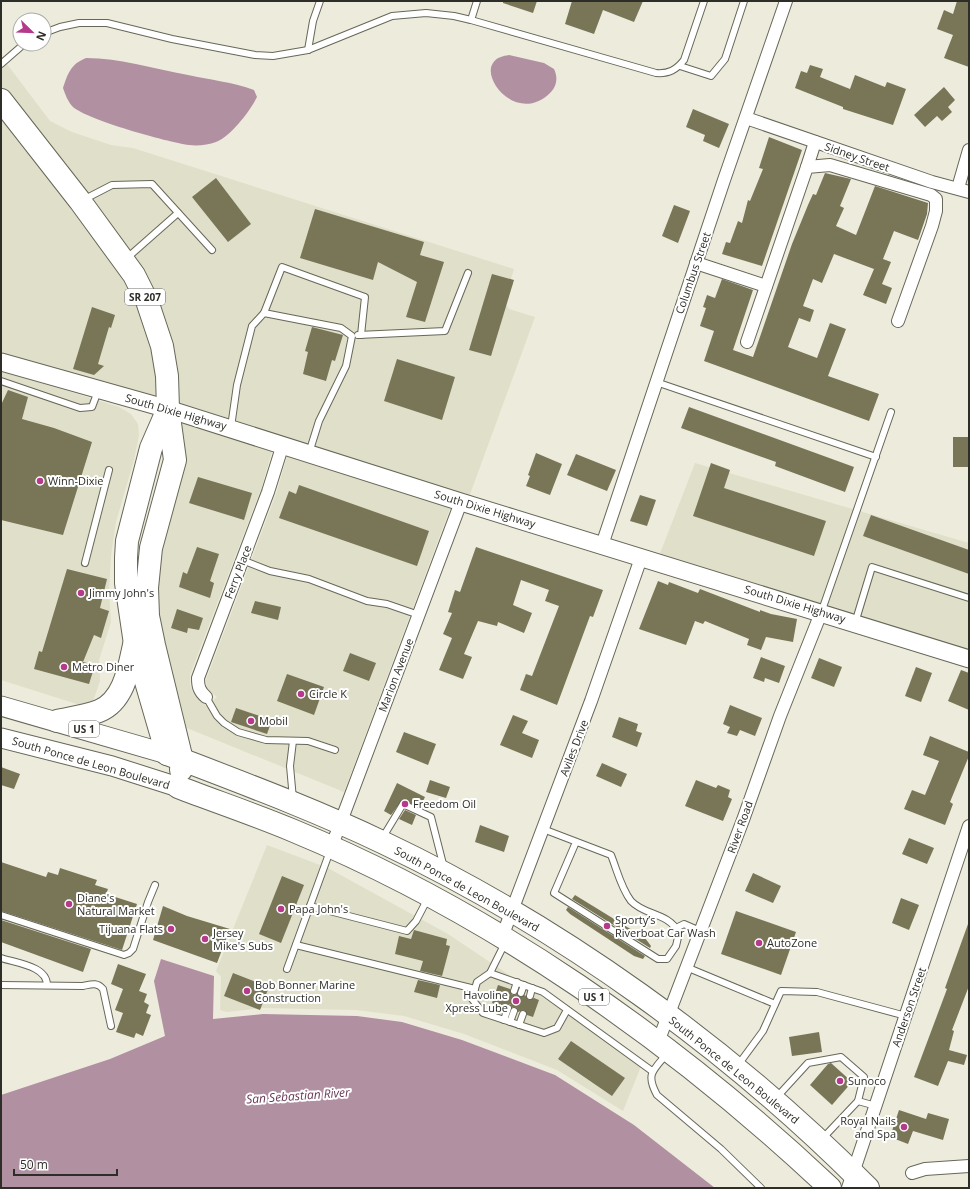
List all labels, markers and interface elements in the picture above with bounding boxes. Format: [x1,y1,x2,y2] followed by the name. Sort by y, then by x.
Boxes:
[12,12,52,52] north arrow
[33,29,50,43] text: N
[823,138,892,175] street label: Sidney Street
[672,230,714,316] street label: Columbus Street
[125,289,165,305] road number: SR 207
[124,390,229,433] street label: South Dixie Highway
[48,473,103,488] place label: Winn-Dixie
[35,476,45,486] marker: Winn-Dixie
[433,486,538,531] street label: South Dixie Highway
[220,543,255,601] street label: Ferry Place
[743,581,848,626] street label: South Dixie Highway
[88,585,154,600] place label: Jimmy John's
[76,588,86,598] marker: Jimmy John's
[375,636,416,714] street label: Marion Avenue
[72,659,135,674] place label: Metro Diner
[59,662,69,672] marker: Metro Diner
[309,686,347,701] place label: Circle K
[296,689,306,699] marker: Circle K
[259,713,288,728] place label: Mobil
[246,716,256,726] marker: Mobil
[556,717,591,778] street label: Aviles Drive
[69,721,99,737] road number: US 1
[11,733,172,792] street label: South Ponce de Leon Boulevard
[413,796,476,811] place label: Freedom Oil
[723,798,756,855] street label: River Road
[400,799,410,809] marker: Freedom Oil
[392,842,542,935] street label: South Ponce de Leon Boulevard
[77,890,155,918] place label: Diane's Natural Market
[64,899,74,909] marker: Diane's Natural Market
[289,901,348,916] place label: Papa John's
[276,904,286,914] marker: Papa John's
[615,912,716,940] place label: Sporty’s Riverboat Car Wash
[99,921,163,936] place label: Tijuana Flats
[602,921,612,931] marker: Sporty’s Riverboat Car Wash
[166,924,176,934] marker: Tijuana Flats
[212,925,273,953] place label: Jersey Mike's Subs
[200,934,210,944] marker: Jersey Mike's Subs
[767,935,817,950] place label: AutoZone
[754,938,764,948] marker: AutoZone
[888,965,929,1049] street label: Anderson Street
[255,977,355,1005] place label: Bob Bonner Marine Construction
[242,986,252,996] marker: Bob Bonner Marine Construction
[446,987,508,1015] place label: Havoline Xpress Lube
[579,989,609,1005] road number: US 1
[511,996,521,1006] marker: Havoline Xpress Lube
[666,1012,803,1127] street label: South Ponce de Leon Boulevard
[848,1073,886,1088] place label: Sunoco
[835,1076,845,1086] marker: Sunoco
[246,1083,352,1108] water label: San Sebastian River
[840,1113,896,1141] place label: Royal Nails and Spa
[899,1122,909,1132] marker: Royal Nails and Spa
[14,1151,117,1177] scale bar
[20,1156,48,1173] text: 50 m

